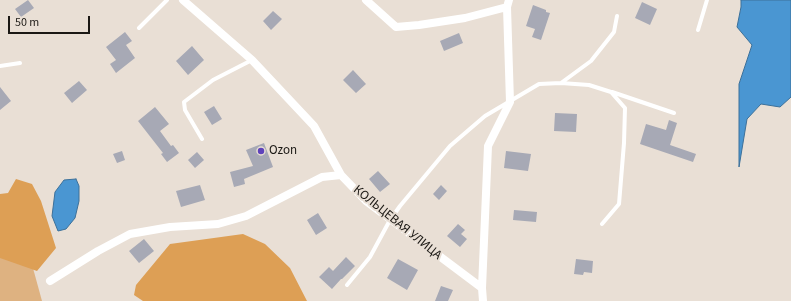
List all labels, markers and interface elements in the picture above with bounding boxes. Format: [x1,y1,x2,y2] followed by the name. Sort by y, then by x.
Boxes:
[10,8,92,34] scale bar
[15,14,39,31] text: 50 m
[269,143,297,159] place label: Ozon
[256,146,266,156] marker: Ozon
[350,182,444,264] street label: КОЛЬЦЕВАЯ УЛИЦА

